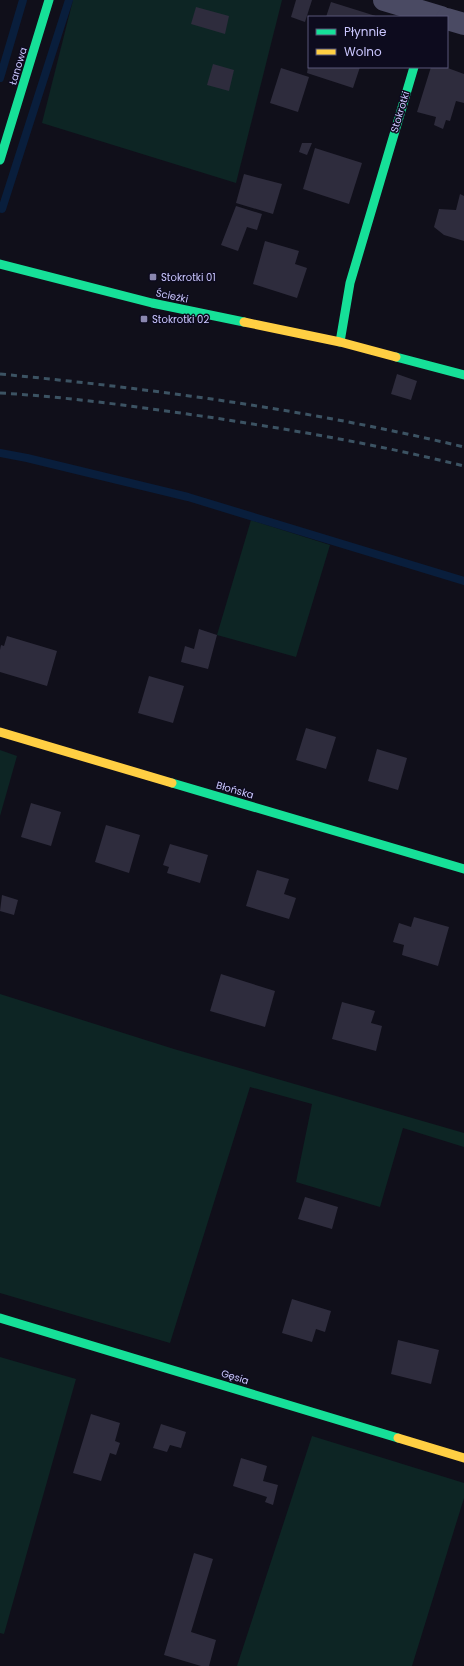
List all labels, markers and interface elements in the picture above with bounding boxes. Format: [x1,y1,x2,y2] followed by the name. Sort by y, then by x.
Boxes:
[308,16,448,68] legend
[344,23,386,40] text: Płynnie
[344,43,382,60] text: Wolno
[5,45,31,87] street label: Łanowa
[387,90,413,134] street label: Stokrotki
[161,270,216,285] place label: Stokrotki 01
[148,272,158,282] marker: Stokrotki 01
[154,285,190,307] street label: Ścieżki
[152,312,209,327] place label: Stokrotki 02
[139,314,149,324] marker: Stokrotki 02
[214,777,256,803] street label: Błońska
[219,1366,251,1388] street label: Gęsia

